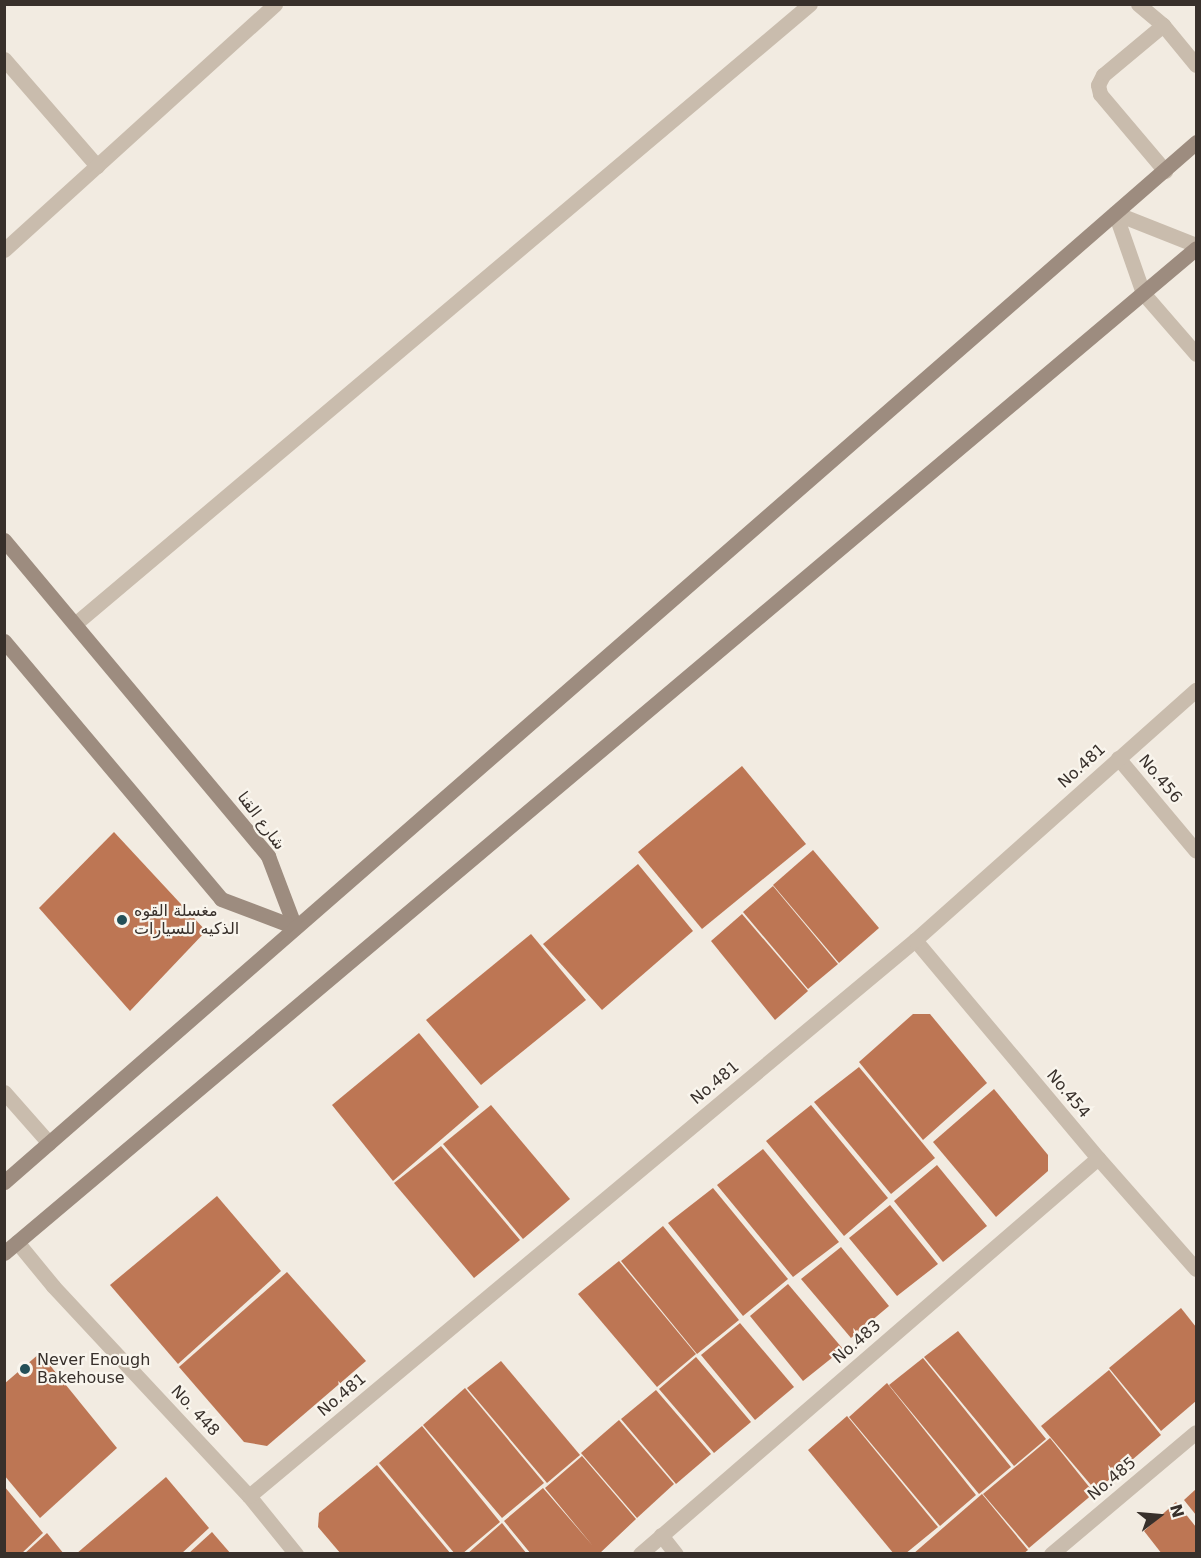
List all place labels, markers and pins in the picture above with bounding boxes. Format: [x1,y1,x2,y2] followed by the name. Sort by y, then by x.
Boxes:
[134,901,239,939] place label: مغسلة القوه الذكيه للسيارات
[115,913,129,927] marker: مغسلة القوه الذكيه للسيارات
[37,1350,150,1388] place label: Never Enough Bakehouse
[18,1362,32,1376] marker: Never Enough Bakehouse

